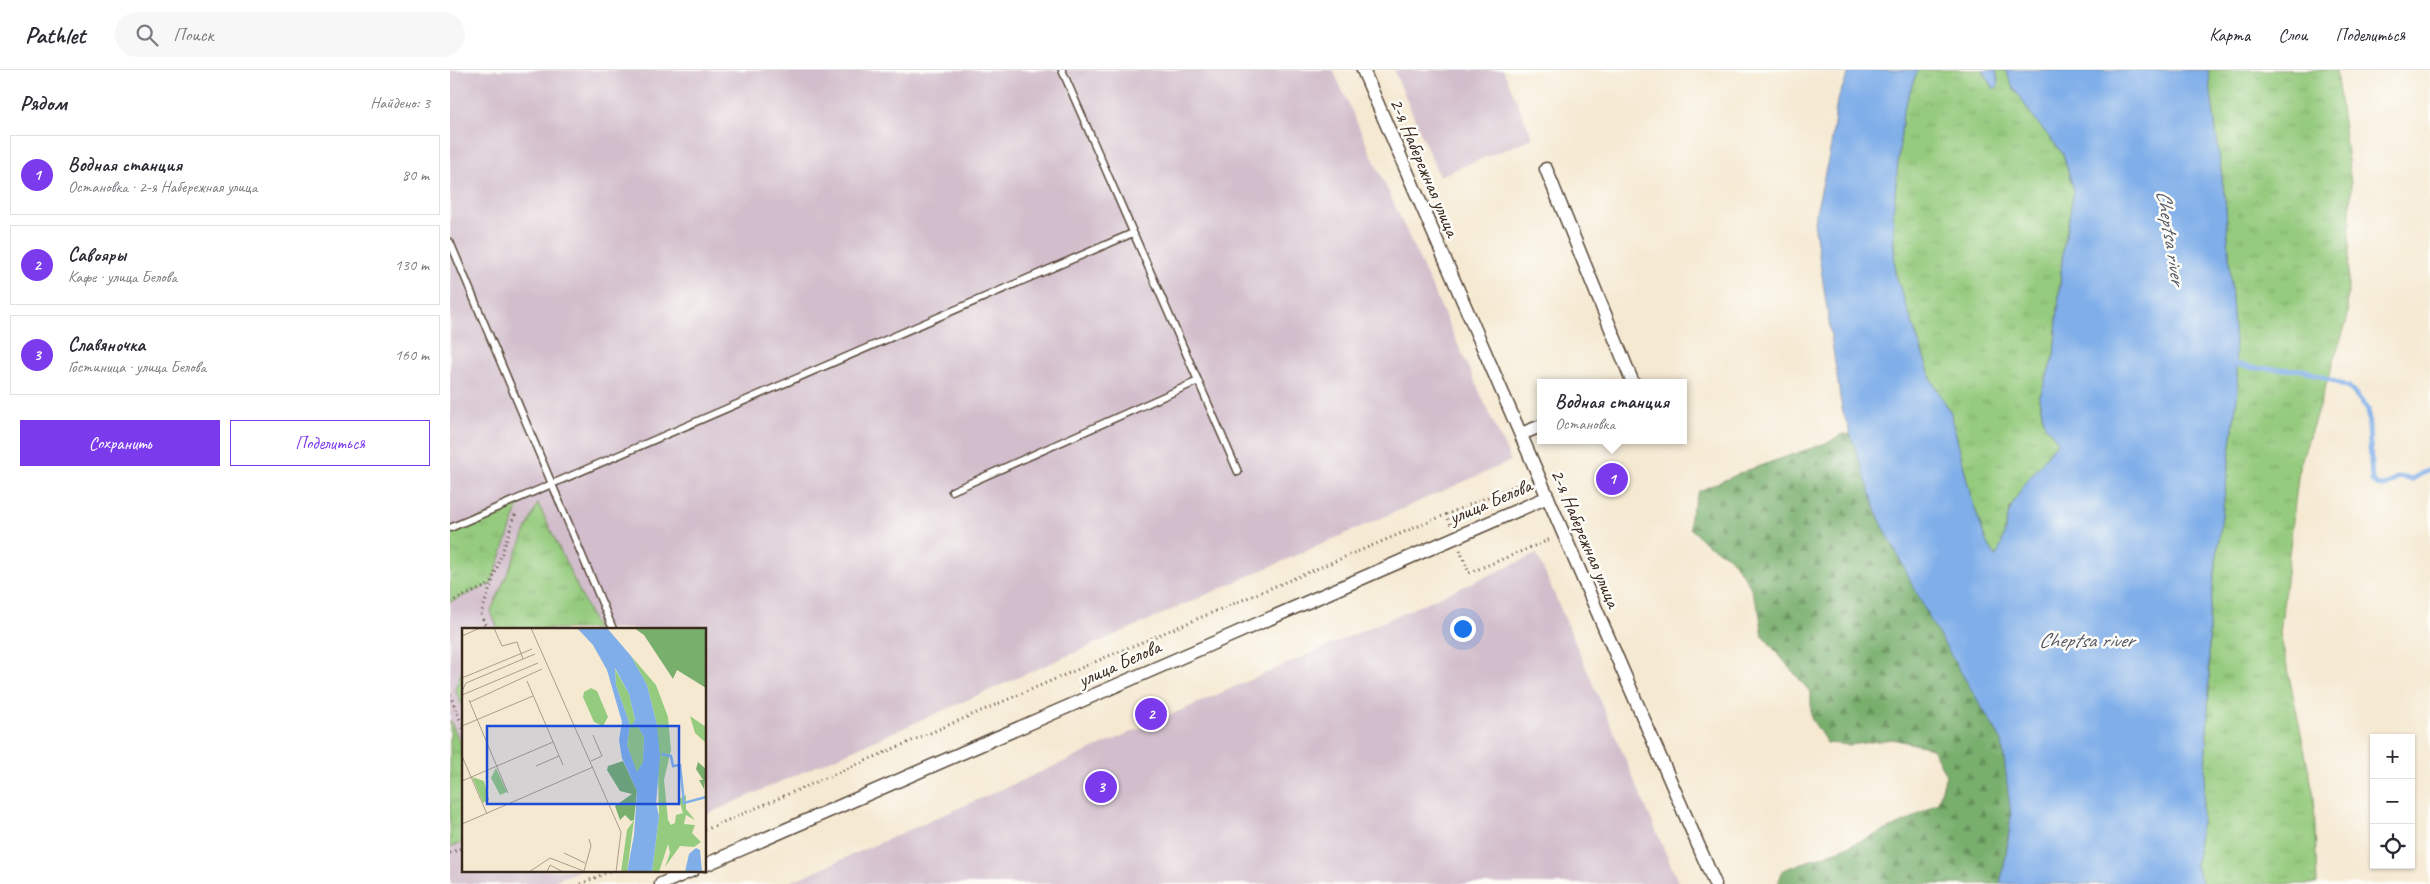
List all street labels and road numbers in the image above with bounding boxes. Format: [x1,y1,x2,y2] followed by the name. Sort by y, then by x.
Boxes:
[1384,94,1466,242] street label: 2-я Набережная улица
[1545,465,1627,613] street label: 2-я Набережная улица
[1444,472,1537,530] street label: улица Белова
[1073,633,1166,693] street label: улица Белова

